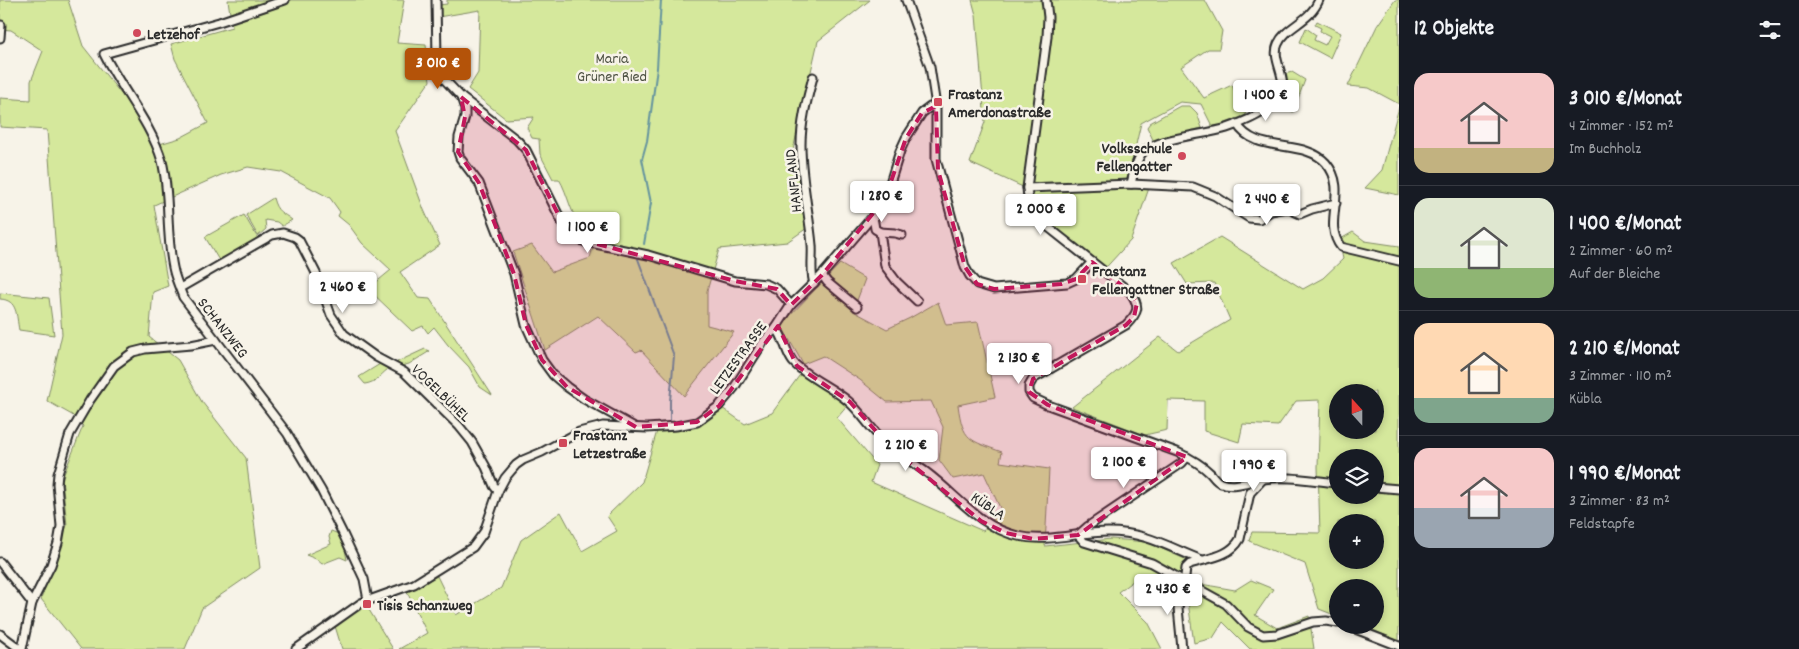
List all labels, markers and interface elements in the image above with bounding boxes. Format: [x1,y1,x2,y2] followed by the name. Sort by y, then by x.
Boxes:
[1414,15,1494,45] text: 12 Objekte
[1756,16,1784,44] icon: filters
[147,24,201,47] place label: Letzehof
[131,27,143,39] marker: Letzehof
[392,48,484,90] pin: 3 010 €
[577,48,647,89] park label: Maria Grüner Ried
[416,52,460,75] text: 3 010 €
[1220,80,1312,122] pin: 1 400 €
[948,84,1051,125] place label: Frastanz Amerdonastraße
[1244,84,1288,107] text: 1 400 €
[1569,85,1682,115] text: 3 010 €/Monat
[1454,93,1514,153] icon: home
[932,96,944,108] marker: Frastanz Amerdonastraße
[1569,115,1674,138] text: 4 Zimmer · 152 m²
[1096,138,1173,179] place label: Volksschule Fellengatter
[1569,138,1641,161] text: Im Buchholz
[780,148,809,213] street label: HANFLAND
[1176,150,1188,162] marker: Volksschule Fellengatter
[836,180,928,223] pin: 1 280 €
[1221,184,1313,226] pin: 2 440 €
[861,185,903,208] text: 1 280 €
[1244,188,1290,211] text: 2 440 €
[995,194,1087,236] pin: 2 000 €
[1016,198,1066,221] text: 2 000 €
[1569,210,1681,240] text: 1 400 €/Monat
[542,212,634,254] pin: 1 100 €
[568,216,608,239] text: 1 100 €
[1454,218,1514,278] icon: home
[1569,240,1673,263] text: 2 Zimmer · 60 m²
[1092,261,1220,302] place label: Frastanz Fellengattner Straße
[1569,263,1660,286] text: Auf der Bleiche
[297,272,389,314] pin: 2 460 €
[1076,273,1088,285] marker: Frastanz Fellengattner Straße
[320,276,366,299] text: 2 460 €
[191,293,253,364] street label: SCHANZWEG
[704,316,774,400] street label: LETZESTRASSE
[1569,335,1680,365] text: 2 210 €/Monat
[973,342,1065,385] pin: 2 130 €
[1454,343,1514,403] icon: home
[998,347,1040,370] text: 2 130 €
[405,359,476,429] street label: VOGELBÜHEL
[1569,365,1672,388] text: 3 Zimmer · 110 m²
[1329,384,1384,439] north arrow
[1329,384,1384,634] map controls
[1569,388,1602,411] text: Kübla
[573,425,646,466] place label: Frastanz Letzestraße
[860,430,952,472] pin: 2 210 €
[885,434,927,457] text: 2 210 €
[557,437,569,449] marker: Frastanz Letzestraße
[1078,446,1170,489] pin: 2 100 €
[1329,449,1384,504] button: layers
[1208,450,1300,492] pin: 1 990 €
[1102,451,1146,474] text: 2 100 €
[1232,454,1276,477] text: 1 990 €
[1569,460,1681,490] text: 1 990 €/Monat
[1454,468,1514,528] icon: home
[966,487,1010,527] street label: KÜBLA
[1569,490,1670,513] text: 3 Zimmer · 83 m²
[1569,513,1635,536] text: Feldstapfe
[1329,514,1384,569] button: +
[1122,574,1214,616] pin: 2 430 €
[1145,578,1191,601] text: 2 430 €
[1329,579,1384,634] button: −
[377,595,473,618] place label: Tisis Schanzweg
[361,598,373,610] marker: Tisis Schanzweg

